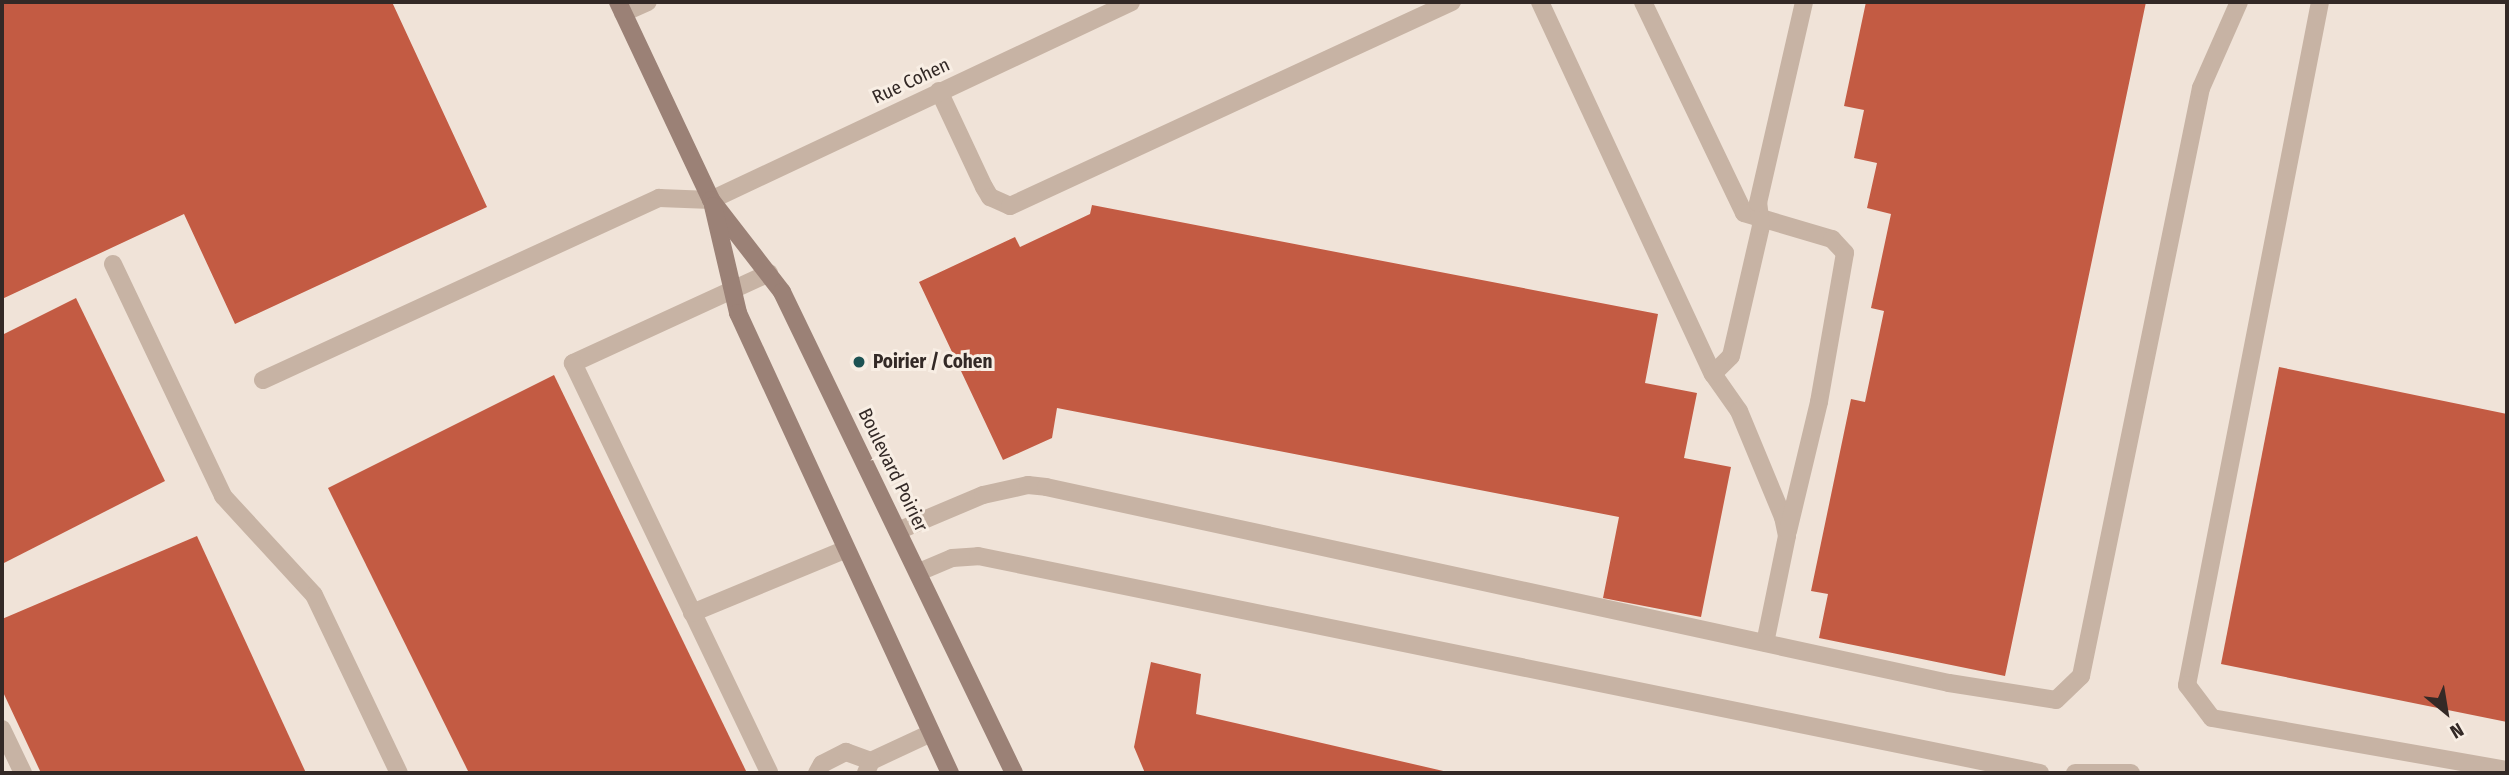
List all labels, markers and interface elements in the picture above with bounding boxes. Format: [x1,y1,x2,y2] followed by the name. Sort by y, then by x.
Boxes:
[869,53,953,109] street label: Rue Cohen
[873,351,992,373] place label: Poirier / Cohen
[851,354,867,370] marker: Poirier / Cohen
[853,405,933,535] street label: Boulevard Poirier
[2411,677,2481,747] north arrow
[2446,718,2467,743] text: N

